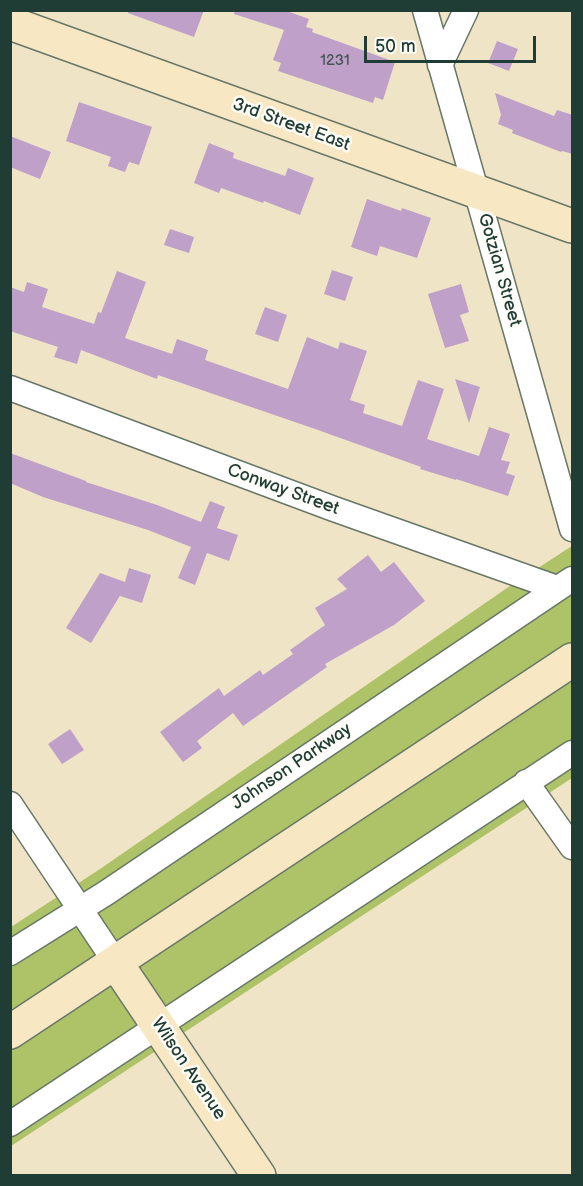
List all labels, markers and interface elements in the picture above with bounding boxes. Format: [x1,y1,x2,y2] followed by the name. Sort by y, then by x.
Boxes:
[367,24,540,62] scale bar
[375,36,416,57] text: 50 m
[320,52,350,70] house number: 1231
[229,94,353,156] street label: 3rd Street East
[473,211,525,329] street label: Gotzian Street
[224,460,342,520] street label: Conway Street
[228,719,356,815] street label: Johnson Parkway
[146,1014,230,1124] street label: Wilson Avenue

